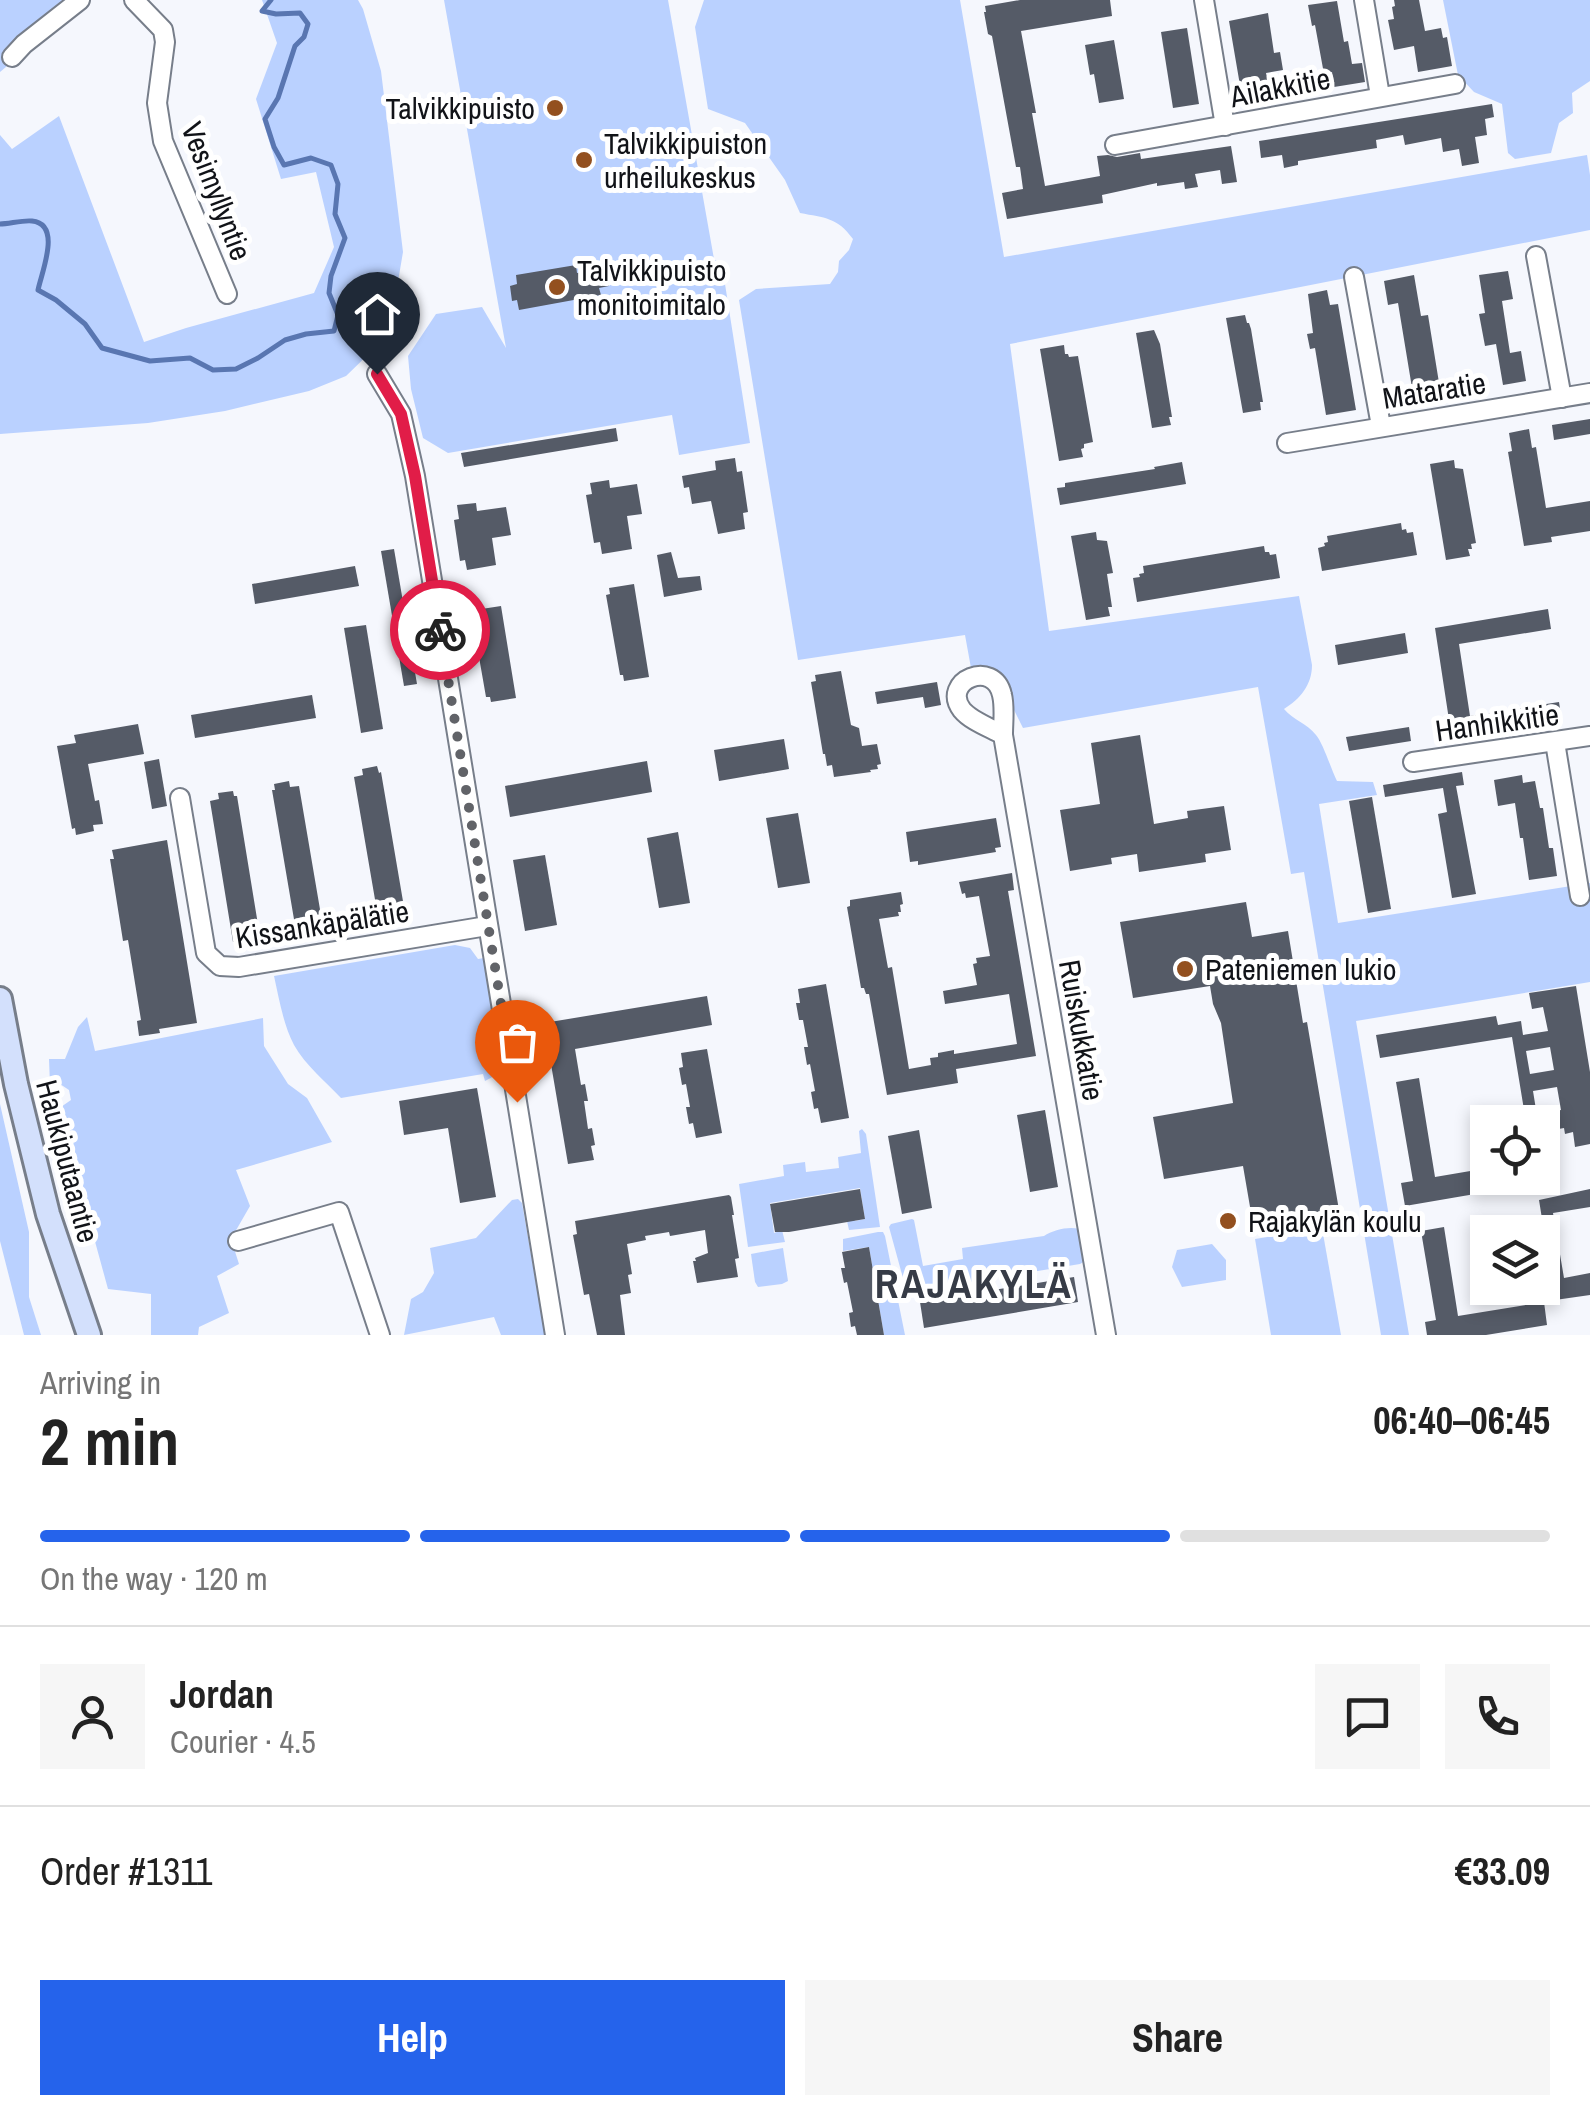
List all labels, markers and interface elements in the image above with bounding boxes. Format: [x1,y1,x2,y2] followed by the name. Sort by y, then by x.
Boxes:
[1226,58,1333,116] street label: Ailakkitie
[385,88,535,128] place label: Talvikkipuisto
[544,97,566,119] marker: Talvikkipuisto
[172,116,262,266] street label: Vesimyllyntie
[604,123,767,197] place label: Talvikkipuiston urheilukeskus
[573,149,595,171] marker: Talvikkipuiston urheilukeskus
[577,250,727,324] place label: Talvikkipuisto monitoimitalo
[335,272,420,375] pin
[546,276,568,298] marker: Talvikkipuisto monitoimitalo
[350,287,405,342] icon: home
[1380,362,1488,418] street label: Mataratie
[390,580,490,680] courier
[413,603,468,658] icon: bike
[1433,694,1561,750] street label: Hanhikkitie
[232,891,412,957] street label: Kissankäpälätie
[1205,949,1396,989] place label: Pateniemen lukio
[1050,957,1114,1103] street label: Ruiskukkatie
[1174,958,1196,980] marker: Pateniemen lukio
[475,1000,560,1103] pin
[490,1015,545,1070] icon: bag
[27,1075,109,1247] street label: Haukiputaantie
[1470,1105,1560,1305] map controls
[1470,1105,1560,1195] button: locate
[1248,1201,1422,1241] place label: Rajakylän koulu
[1217,1210,1239,1232] marker: Rajakylän koulu
[1470,1215,1560,1305] button: layers
[875,1257,1073,1310] district label: RAJAKYLÄ
[40,1361,161,1404] text: Arriving in
[1373,1395,1550,1446] text: 06:40–06:45
[40,1398,179,1485] text: 2 min
[40,1557,268,1600] text: On the way · 120 m
[40,1664,145,1769] button: person
[1315,1664,1420,1769] button: chat
[1445,1664,1550,1769] button: phone
[170,1669,274,1720] text: Jordan
[170,1720,316,1763] text: Courier · 4.5
[40,1846,213,1897] text: Order #1311
[1455,1846,1550,1897] text: €33.09
[40,1980,785,2095] button: Help
[805,1980,1550,2095] button: Share

